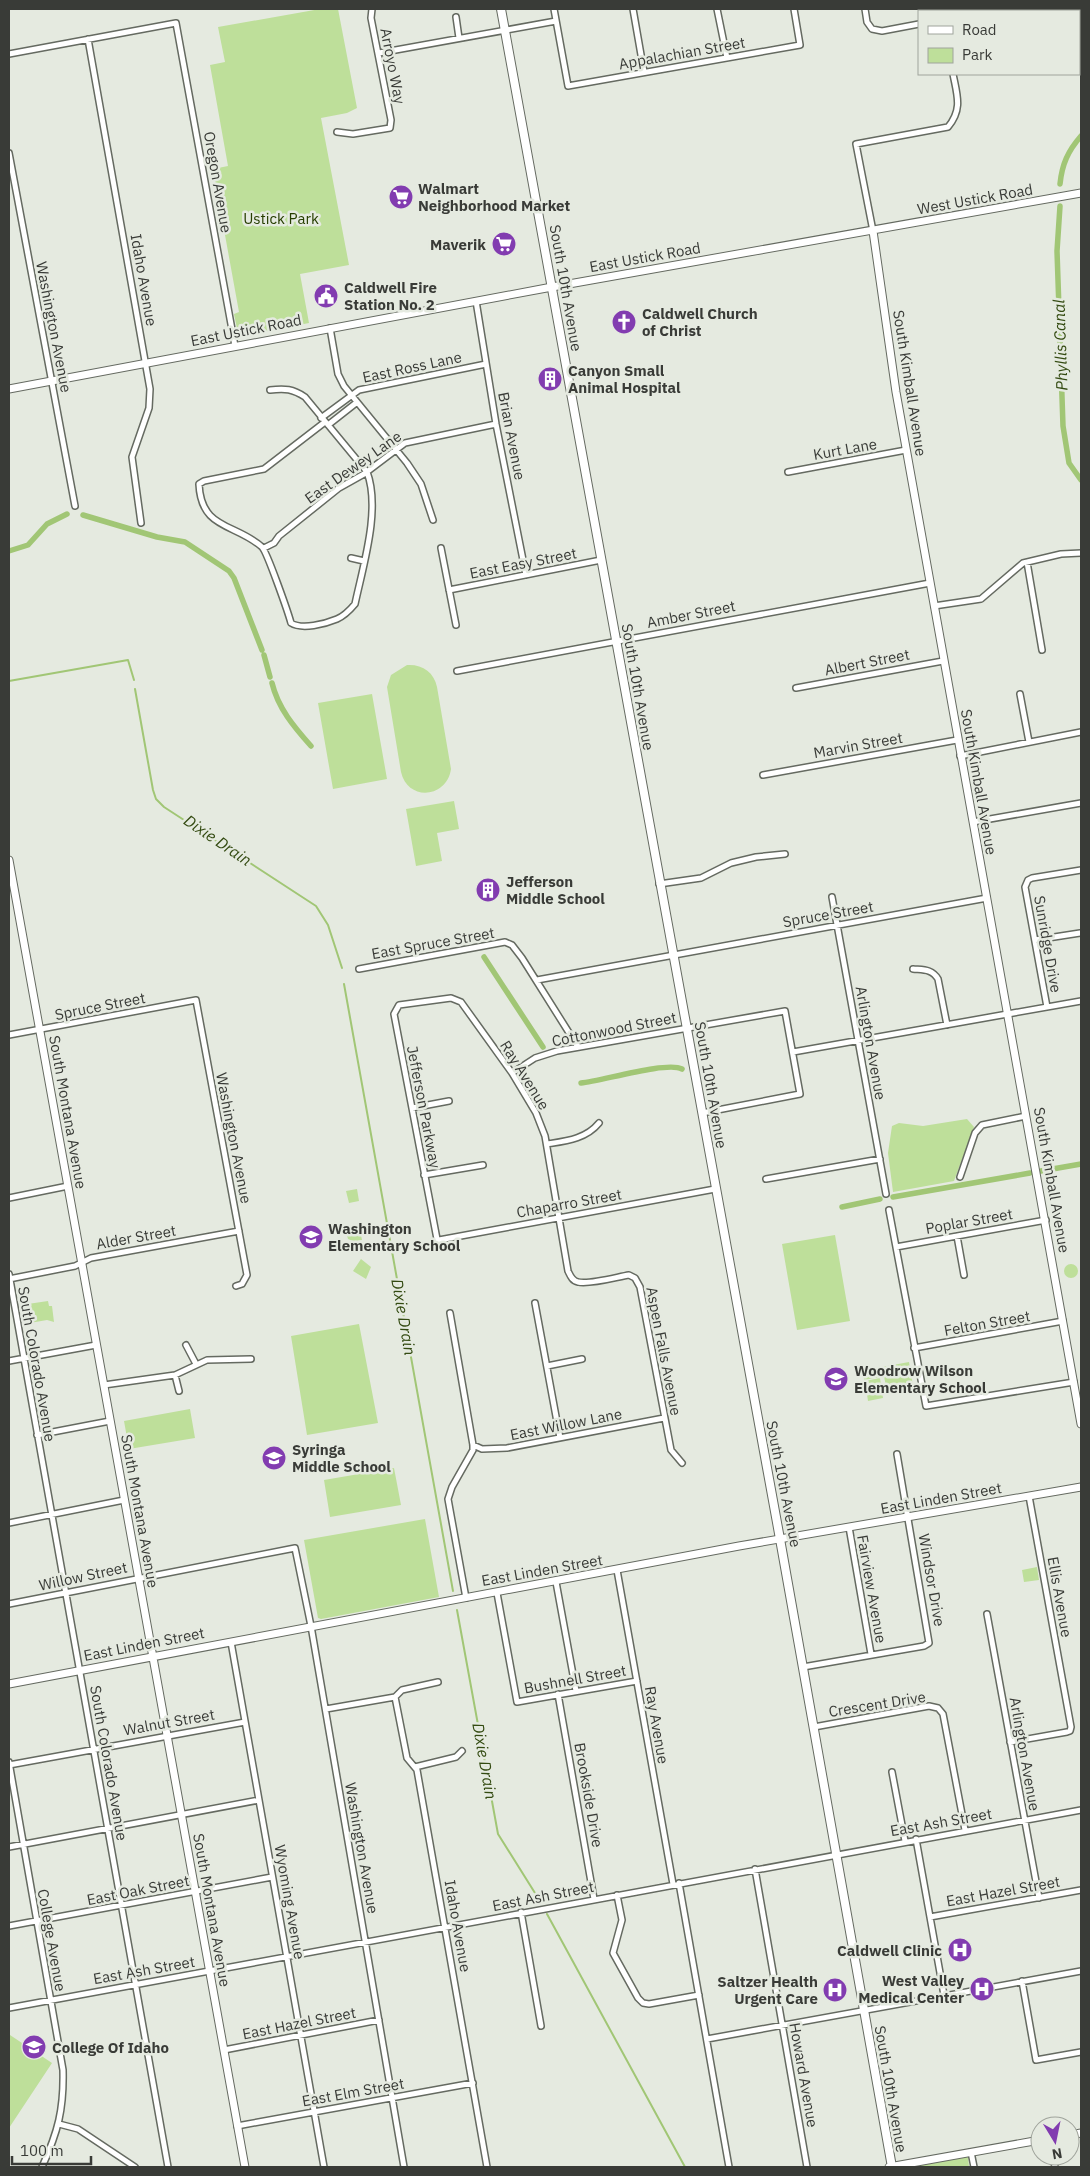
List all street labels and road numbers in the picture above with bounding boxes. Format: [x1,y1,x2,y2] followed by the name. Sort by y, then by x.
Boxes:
[376,26,410,106] street label: Arroyo Way
[617,33,747,73] street label: Appalachian Street
[200,130,236,234] street label: Oregon Avenue
[916,179,1034,219] street label: West Ustick Road
[545,223,587,353] street label: South 10th Avenue
[127,232,161,328] street label: Idaho Avenue
[588,238,702,276] street label: East Ustick Road
[32,260,76,394] street label: Washington Avenue
[889,309,931,457] street label: South Kimball Avenue
[189,310,303,350] street label: East Ustick Road
[361,347,463,387] street label: East Ross Lane
[494,390,530,482] street label: Brian Avenue
[301,427,405,507] street label: East Dewey Lane
[812,434,878,464] street label: Kurt Lane
[468,543,578,583] street label: East Easy Street
[645,596,737,632] street label: Amber Street
[617,622,659,752] street label: South 10th Avenue
[823,644,911,680] street label: Albert Street
[957,708,1001,856] street label: South Kimball Avenue
[812,728,904,762] street label: Marvin Street
[1030,894,1066,994] street label: Sunridge Drive
[781,897,875,931] street label: Spruce Street
[370,923,496,963] street label: East Spruce Street
[852,985,890,1101] street label: Arlington Avenue
[53,988,147,1024] street label: Spruce Street
[550,1008,678,1050] street label: Cottonwood Street
[690,1020,732,1150] street label: South 10th Avenue
[45,1034,91,1190] street label: South Montana Avenue
[496,1037,554,1113] street label: Ray Avenue
[403,1044,445,1170] street label: Jefferson Parkway
[212,1071,256,1205] street label: Washington Avenue
[1030,1106,1074,1254] street label: South Kimball Avenue
[515,1184,623,1222] street label: Chaparro Street
[924,1204,1014,1238] street label: Poplar Street
[95,1221,177,1253] street label: Alder Street
[14,1285,60,1443] street label: South Colorado Avenue
[642,1285,686,1417] street label: Aspen Falls Avenue
[942,1306,1032,1340] street label: Felton Street
[508,1404,624,1444] street label: East Willow Lane
[762,1419,806,1549] street label: South 10th Avenue
[117,1433,163,1589] street label: South Montana Avenue
[879,1478,1003,1518] street label: East Linden Street
[914,1532,950,1628] street label: Windsor Drive
[853,1533,891,1645] street label: Fairview Avenue
[480,1550,604,1590] street label: East Linden Street
[1044,1555,1076,1639] street label: Ellis Avenue
[37,1557,129,1595] street label: Willow Street
[82,1623,206,1665] street label: East Linden Street
[522,1661,628,1697] street label: Bushnell Street
[86,1684,132,1842] street label: South Colorado Avenue
[641,1685,673,1765] street label: Ray Avenue
[827,1687,927,1721] street label: Crescent Drive
[1006,1696,1044,1812] street label: Arlington Avenue
[122,1705,216,1739] street label: Walnut Street
[570,1741,608,1849] street label: Brookside Drive
[341,1781,383,1915] street label: Washington Avenue
[889,1804,993,1840] street label: East Ash Street
[189,1832,235,1988] street label: South Montana Avenue
[271,1843,309,1961] street label: Wyoming Avenue
[85,1871,191,1909] street label: East Oak Street
[945,1872,1061,1910] street label: East Hazel Street
[491,1877,595,1915] street label: East Ash Street
[441,1878,475,1974] street label: Idaho Avenue
[34,1887,70,1993] street label: College Avenue
[92,1952,196,1988] street label: East Ash Street
[241,2003,357,2043] street label: East Hazel Street
[785,2021,823,2129] street label: Howard Avenue
[870,2024,912,2154] street label: South 10th Avenue
[300,2074,406,2110] street label: East Elm Street

